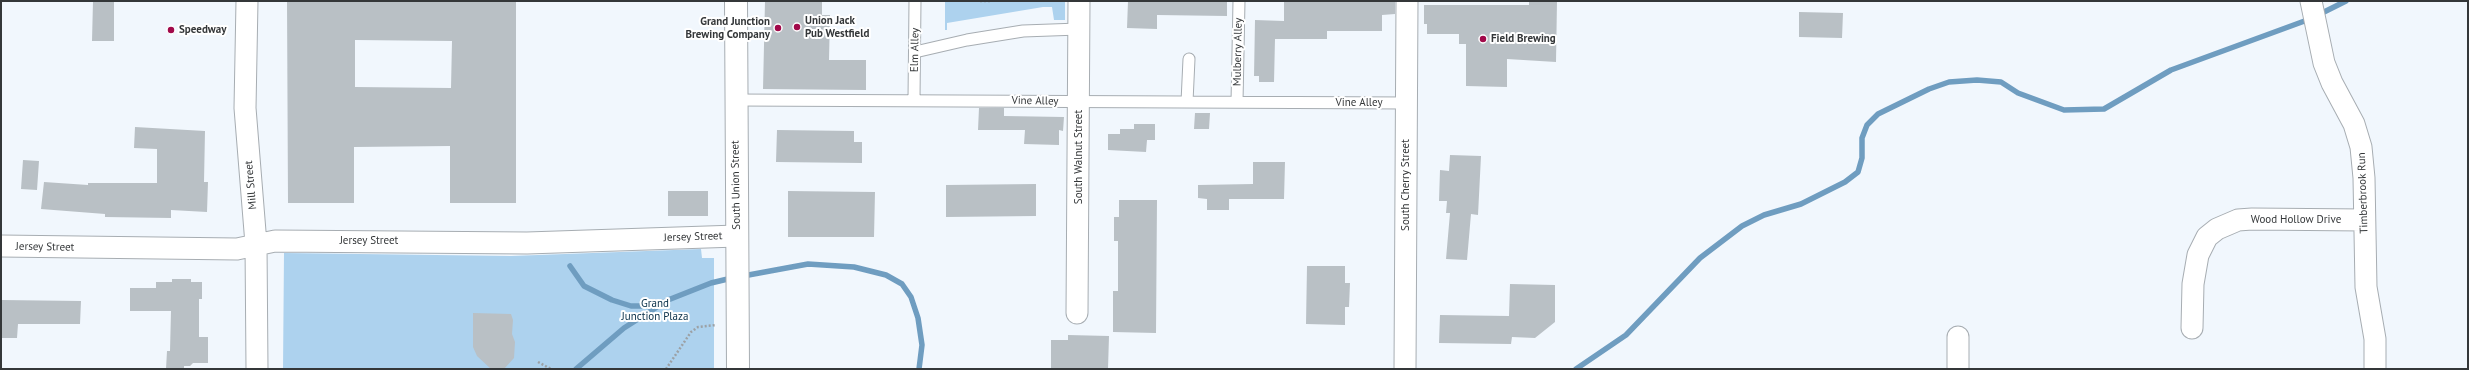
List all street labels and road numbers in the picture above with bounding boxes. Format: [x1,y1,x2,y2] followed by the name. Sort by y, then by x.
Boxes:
[1231,18,1245,86] street label: Mulberry Alley
[908,28,922,72] street label: Elm Alley
[1011,94,1059,108] street label: Vine Alley
[1335,96,1383,110] street label: Vine Alley
[1072,110,1086,204] street label: South Walnut Street
[1399,139,1413,231] street label: South Cherry Street
[729,140,743,230] street label: South Union Street
[2355,152,2371,234] street label: Timberbrook Run
[242,160,260,210] street label: Mill Street
[2251,213,2341,227] street label: Wood Hollow Drive
[663,229,723,245] street label: Jersey Street
[340,234,398,248] street label: Jersey Street
[16,240,74,254] street label: Jersey Street

